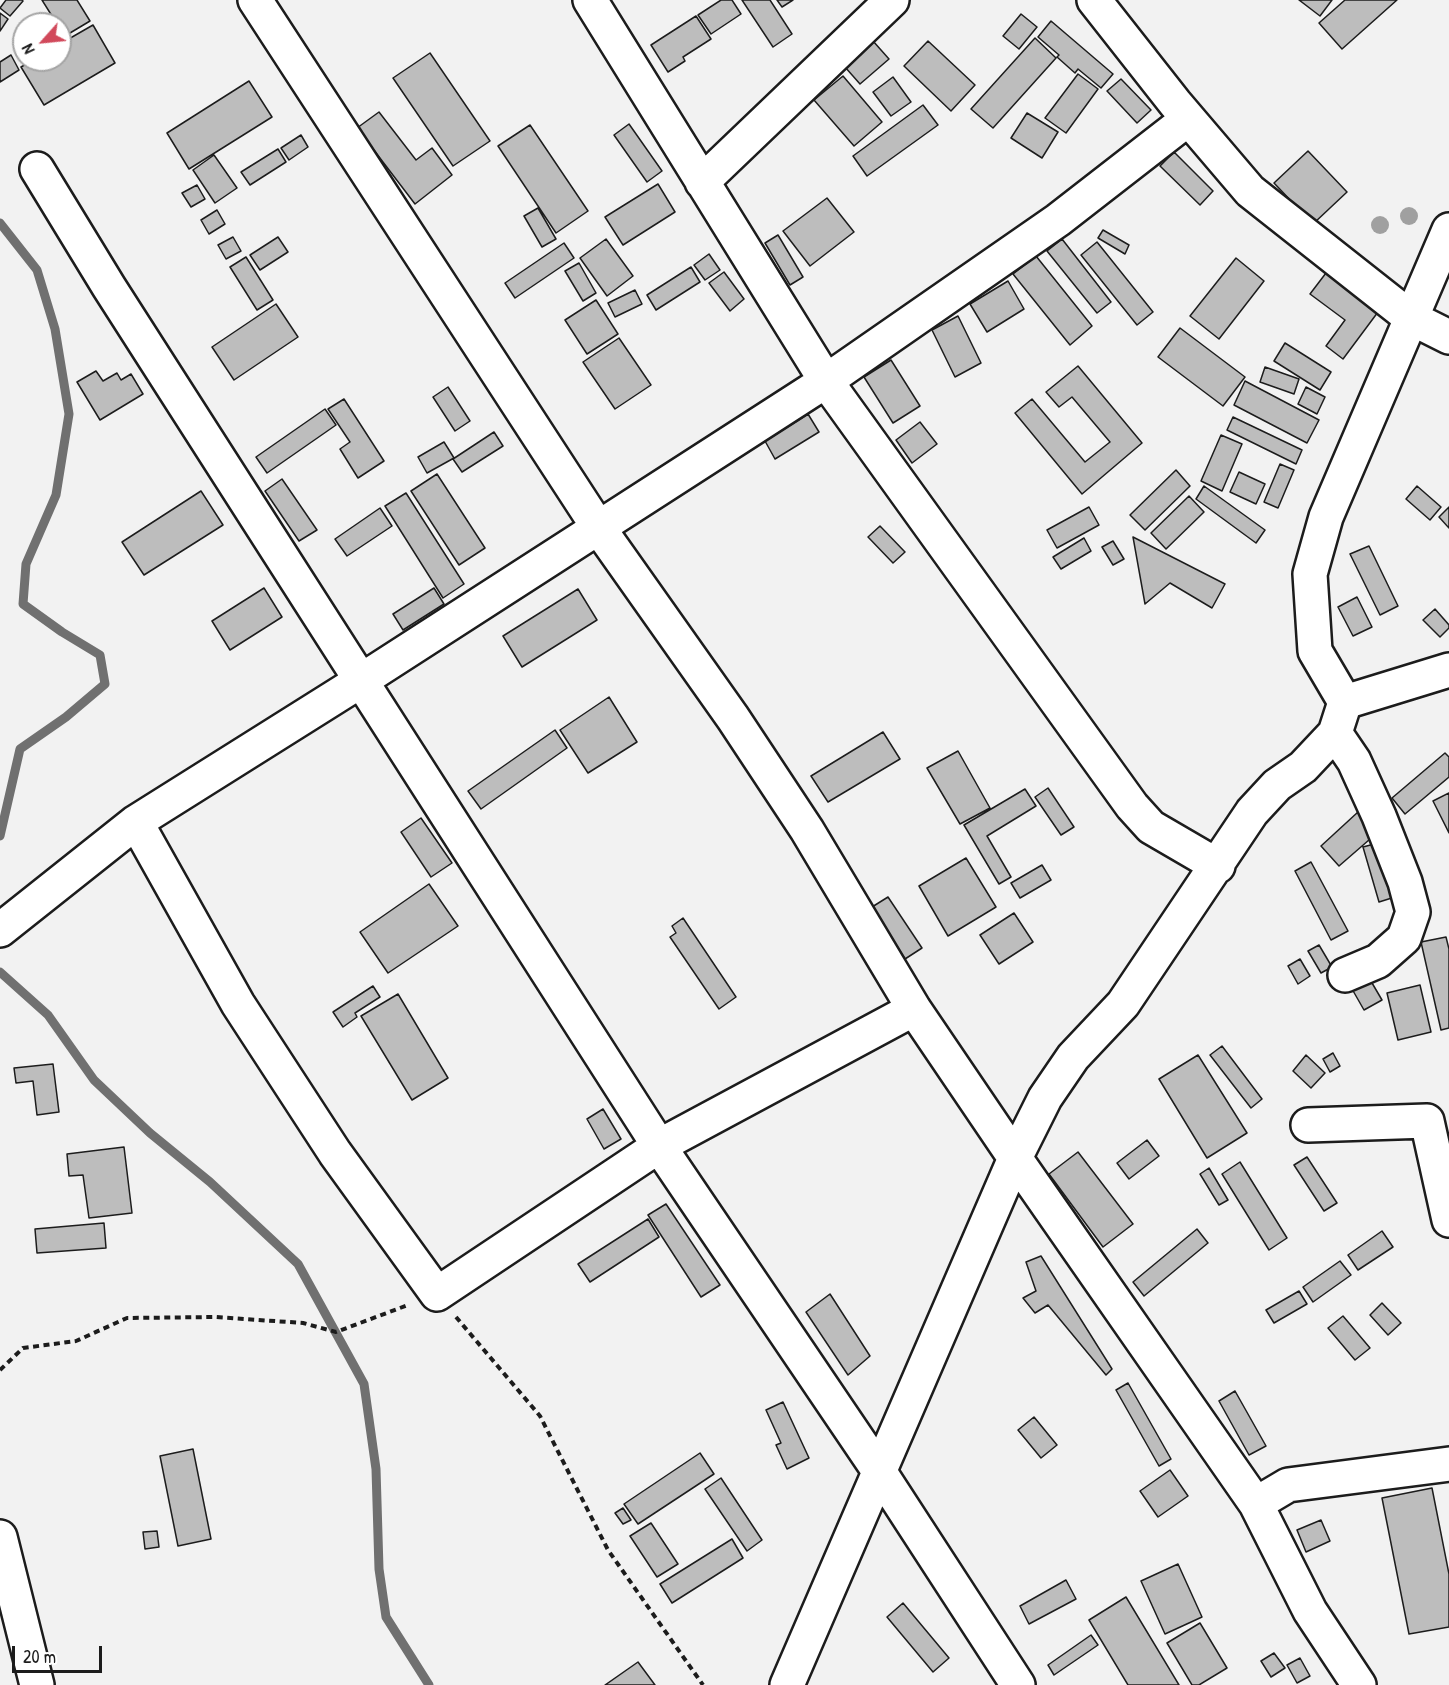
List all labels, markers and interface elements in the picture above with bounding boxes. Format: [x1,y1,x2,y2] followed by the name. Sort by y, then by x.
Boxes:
[12,12,72,72] north arrow
[16,40,39,58] text: N
[15,1634,105,1672] scale bar
[23,1644,56,1669] text: 20 m

